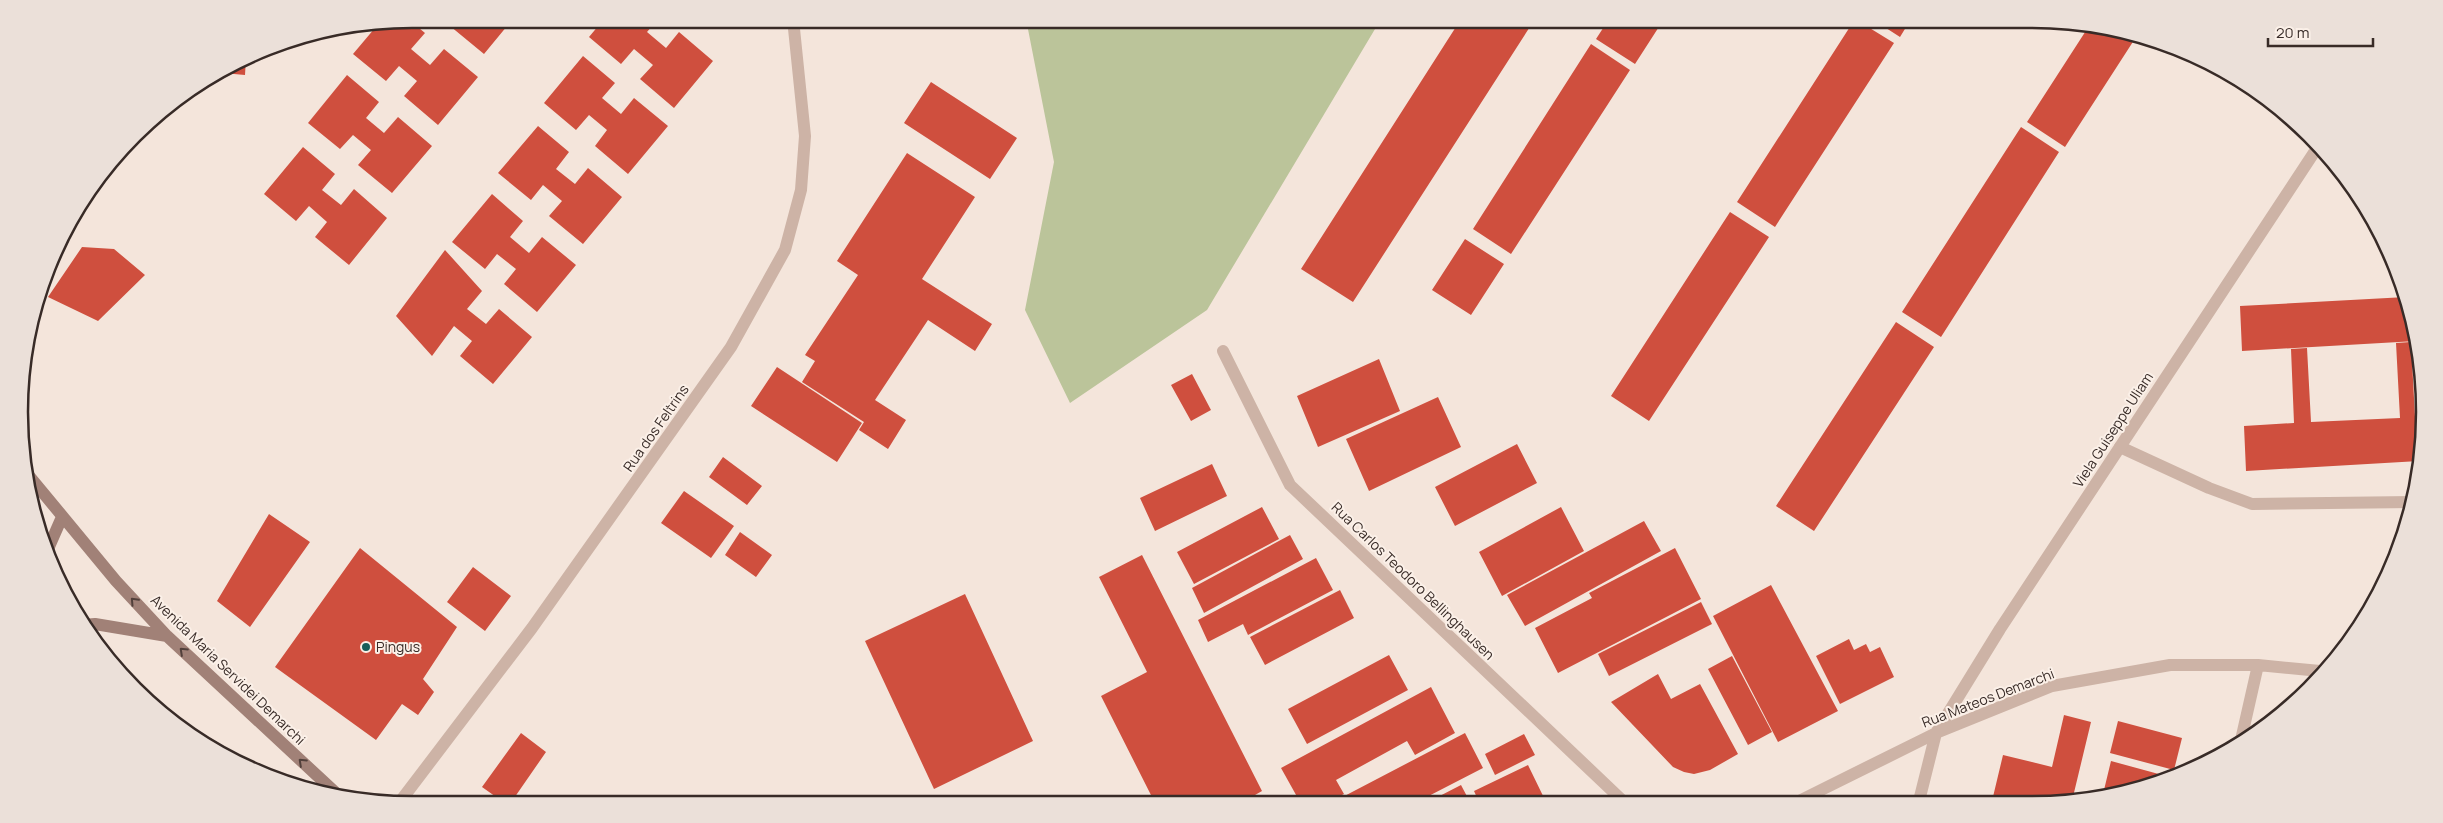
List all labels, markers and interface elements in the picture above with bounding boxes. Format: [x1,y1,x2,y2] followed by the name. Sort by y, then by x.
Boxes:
[2268,15,2373,47] scale bar
[2276,22,2309,43] text: 20 m
[2068,368,2157,491] street label: Viela Guiseppe Uliam
[618,380,693,475] street label: Rua dos Feltrins
[1328,498,1499,664] street label: Rua Carlos Teodoro Bellinghausen
[147,591,310,749] street label: Avenida Maria Servidei Demarchi
[131,597,140,606] one-way arrow
[376,637,420,656] place label: Pingus
[360,641,372,653] marker: Pingus
[180,648,189,657] one-way arrow
[1919,664,2057,732] street label: Rua Mateos Demarchi
[299,758,308,767] one-way arrow

